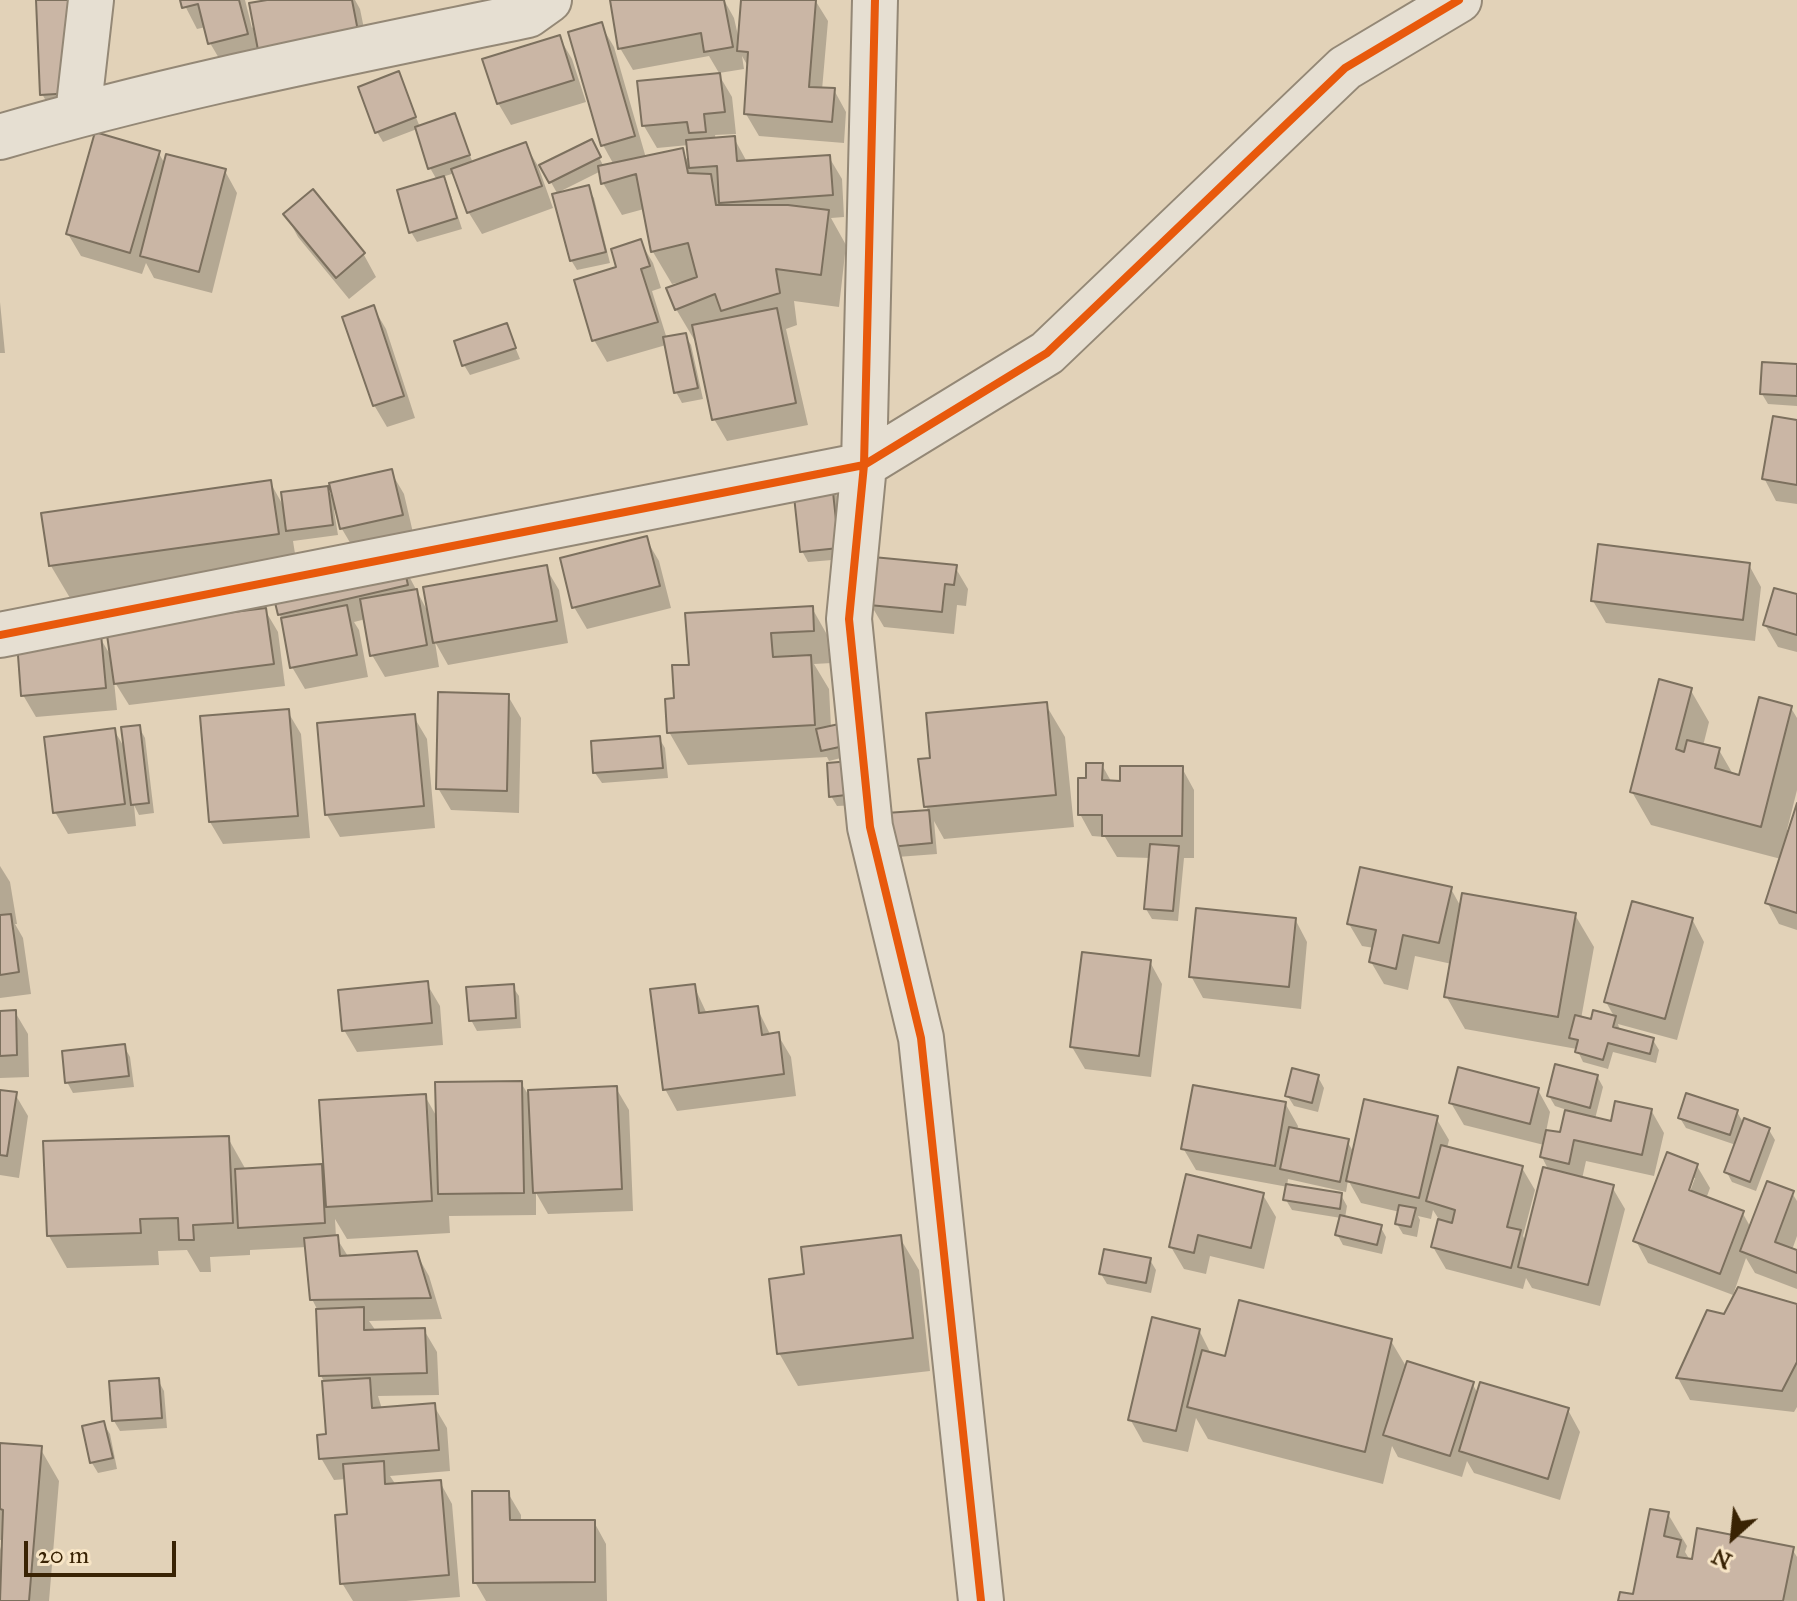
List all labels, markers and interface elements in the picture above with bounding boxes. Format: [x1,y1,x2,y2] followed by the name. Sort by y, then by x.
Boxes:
[1693,1497,1773,1577] north arrow
[28,1525,180,1575] scale bar
[38,1540,89,1570] text: 20 m
[1707,1543,1736,1575] text: N

